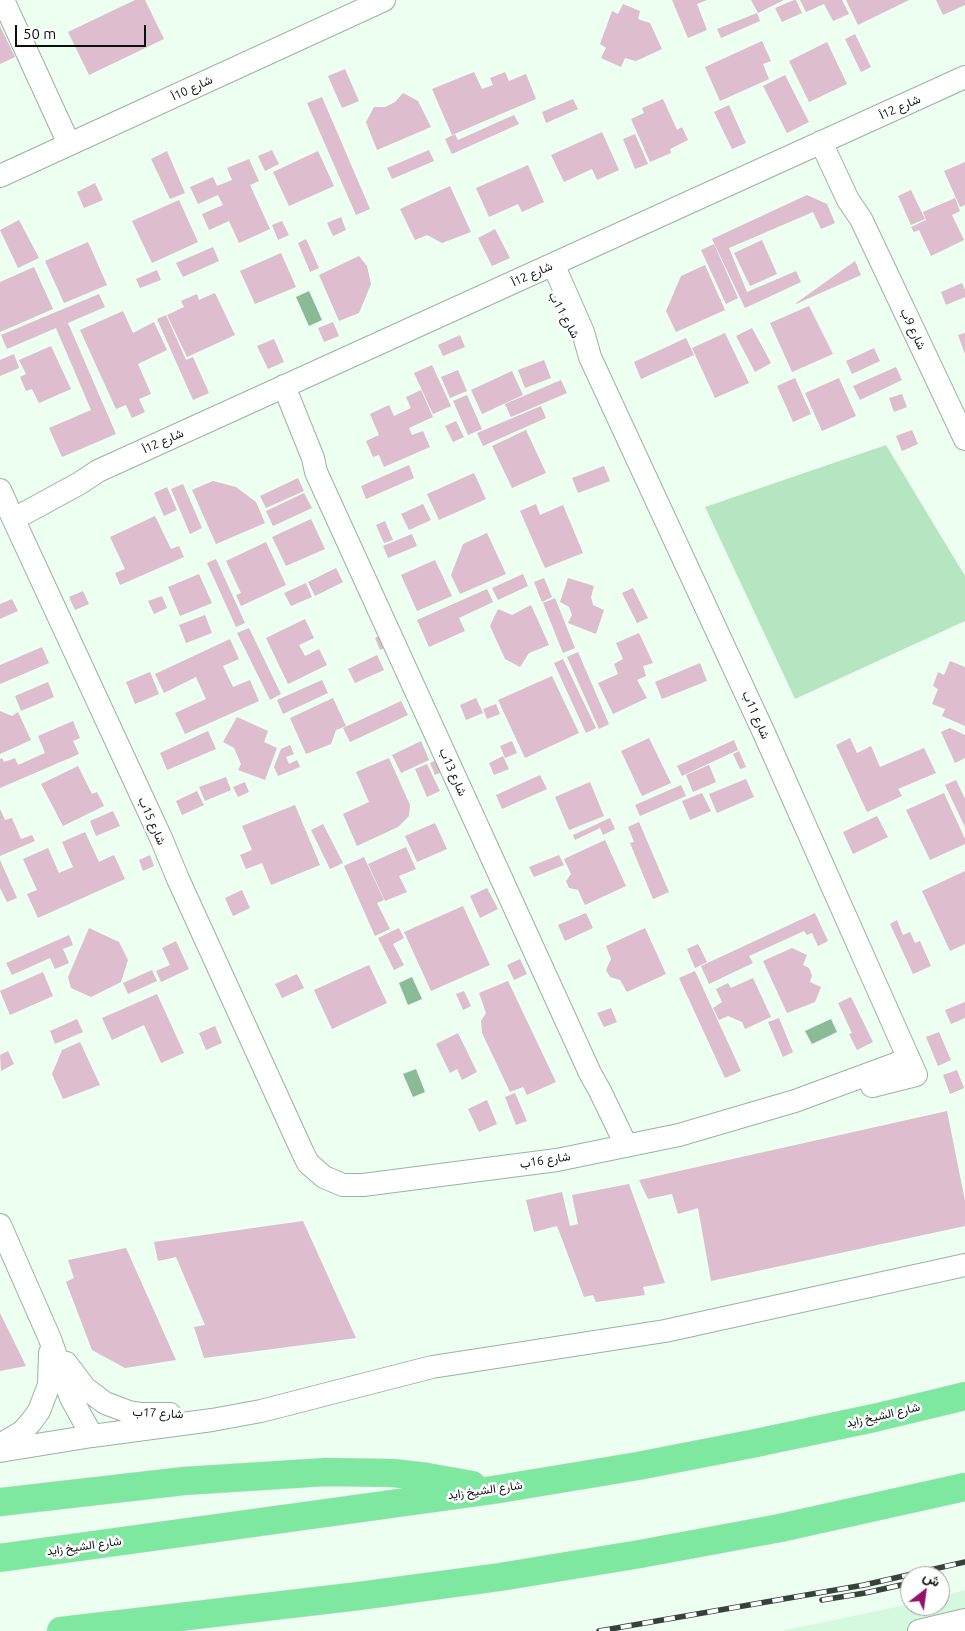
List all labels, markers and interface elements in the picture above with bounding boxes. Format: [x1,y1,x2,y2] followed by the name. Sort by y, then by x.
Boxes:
[18,15,149,47] scale bar
[23,25,56,42] text: 50 m
[169,72,215,104] street label: شارع 10أ
[877,92,923,122] street label: شارع 12أ
[509,259,555,289] street label: شارع 12أ
[545,289,583,341] street label: شارع 11ب
[897,306,929,352] street label: شارع 9ب
[140,426,186,456] street label: شارع 12أ
[739,689,773,741] street label: شارع 11ب
[436,746,470,798] street label: شارع 13ب
[135,795,169,847] street label: شارع 15ب
[519,1149,571,1171] street label: شارع 16ب
[845,1399,921,1431] street label: شارع الشيخ زايد
[132,1404,184,1422] street label: شارع 17ب
[447,1478,523,1502] street label: شارع الشيخ زايد
[46,1534,122,1558] street label: شارع الشيخ زايد
[900,1566,950,1616] north arrow
[921,1568,943,1590] text: ش

